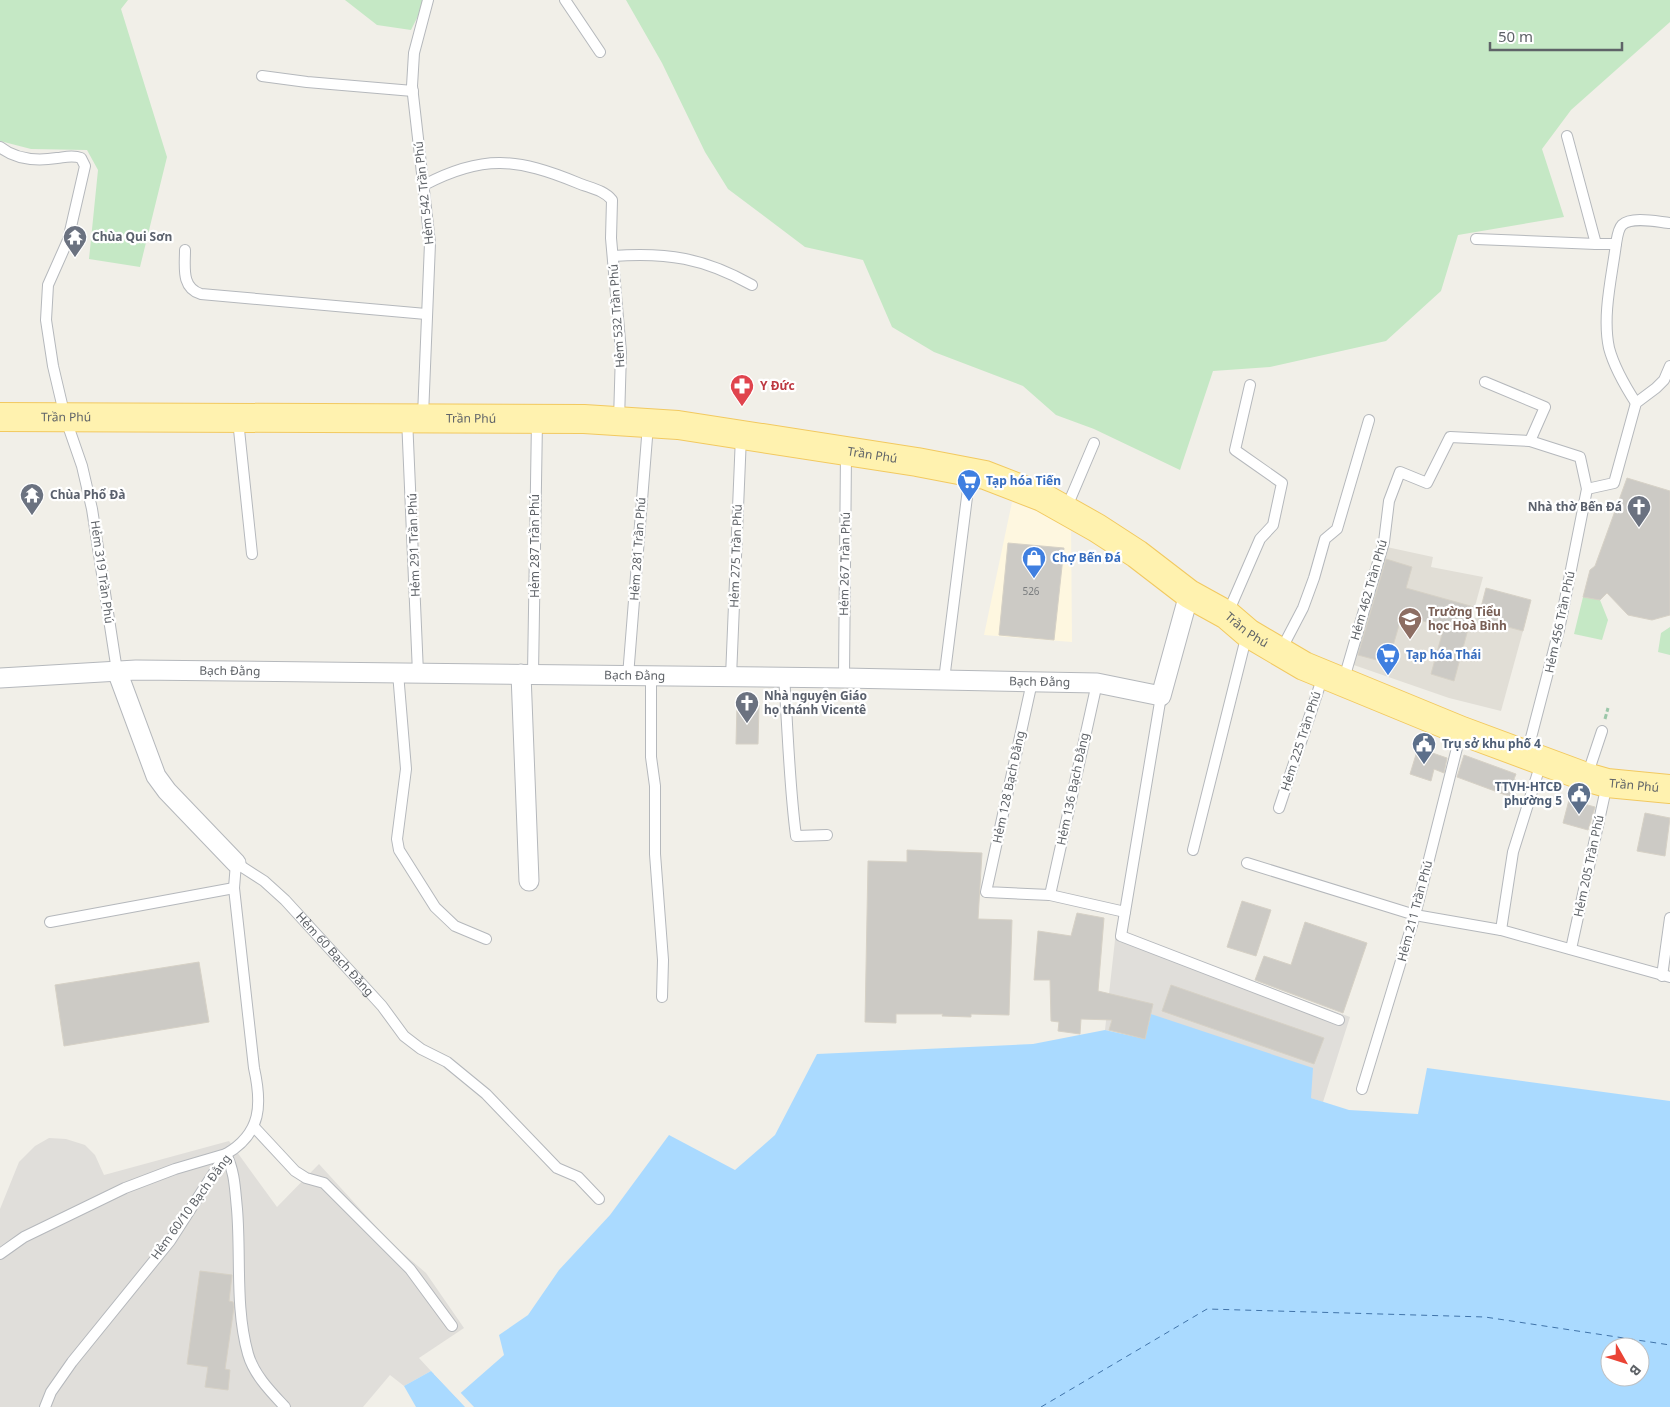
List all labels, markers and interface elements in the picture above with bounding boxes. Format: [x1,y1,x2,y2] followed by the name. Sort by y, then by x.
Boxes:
[1490,20,1622,52] scale bar
[1498,26,1533,46] text: 50 m
[410,141,437,246] street label: Hẻm 542 Trần Phú
[62,224,88,258] temple icon: Chùa Qui Sơn
[92,228,172,245] place label: Chùa Qui Sơn
[604,264,629,368] street label: Hẻm 532 Trần Phú
[729,373,755,407] pharmacy icon: Y Đức
[760,377,795,394] place label: Y Đức
[41,408,91,425] street label: Trần Phú
[446,410,496,427] street label: Trần Phú
[846,442,899,467] street label: Trần Phú
[956,468,982,502] supermarket icon: Tạp hóa Tiến
[986,472,1061,489] place label: Tạp hóa Tiến
[19,482,45,516] temple icon: Chùa Phổ Đà
[50,486,125,503] place label: Chùa Phổ Đà
[403,493,424,597] street label: Hẻm 291 Trần Phú
[526,494,543,598] street label: Hẻm 287 Trần Phú
[1626,494,1652,528] church icon: Nhà thờ Bến Đá
[625,497,650,601] street label: Hẻm 281 Trần Phú
[1528,498,1622,515] place label: Nhà thờ Bến Đá
[725,504,746,608] street label: Hẻm 275 Trần Phú
[835,512,854,616] street label: Hẻm 267 Trần Phú
[87,519,118,625] street label: Hẻm 319 Trần Phú
[1346,538,1391,642] street label: Hẻm 462 Trần Phú
[1021,545,1047,579] shop icon: Chợ Bến Đá
[1052,549,1121,566] place label: Chợ Bến Đá
[1540,569,1579,674] street label: Hẻm 456 Trần Phú
[1022,584,1040,598] house number: 526
[1428,603,1507,634] place label: Trường Tiểu học Hoà Bình
[1397,606,1423,640] school or university icon: Trường Tiểu học Hoà Bình
[1222,608,1272,651] street label: Trần Phú
[1375,642,1401,676] supermarket icon: Tạp hóa Thái
[1406,646,1481,663] place label: Tạp hóa Thái
[199,662,260,679] street label: Bạch Đằng
[604,666,665,684] street label: Bạch Đằng
[1009,672,1070,690] street label: Bạch Đằng
[764,687,867,718] place label: Nhà nguyện Giáo họ thánh Vicentê
[1276,689,1325,793] street label: Hẻm 225 Trần Phú
[734,690,760,724] church icon: Nhà nguyện Giáo họ thánh Vicentê
[988,729,1029,845] street label: Hẻm 128 Bạch Đằng
[1052,731,1093,847] street label: Hẻm 136 Bạch Đằng
[1411,731,1437,765] public building icon: Trụ sở khu phố 4
[1442,735,1541,752] place label: Trụ sở khu phố 4
[1608,774,1660,796] street label: Trần Phú
[1495,778,1562,809] place label: TTVH-HTCĐ phường 5
[1566,781,1592,815] public building icon: TTVH-HTCĐ phường 5
[1569,813,1608,918] street label: Hẻm 205 Trần Phú
[1393,859,1436,963] street label: Hẻm 211 Trần Phú
[292,908,378,1000] street label: Hẻm 60 Bạch Đằng
[147,1151,235,1263] street label: Hẻm 60/10 Bạch Đằng
[1600,1337,1650,1387] north arrow
[1625,1361,1646,1380] text: B

